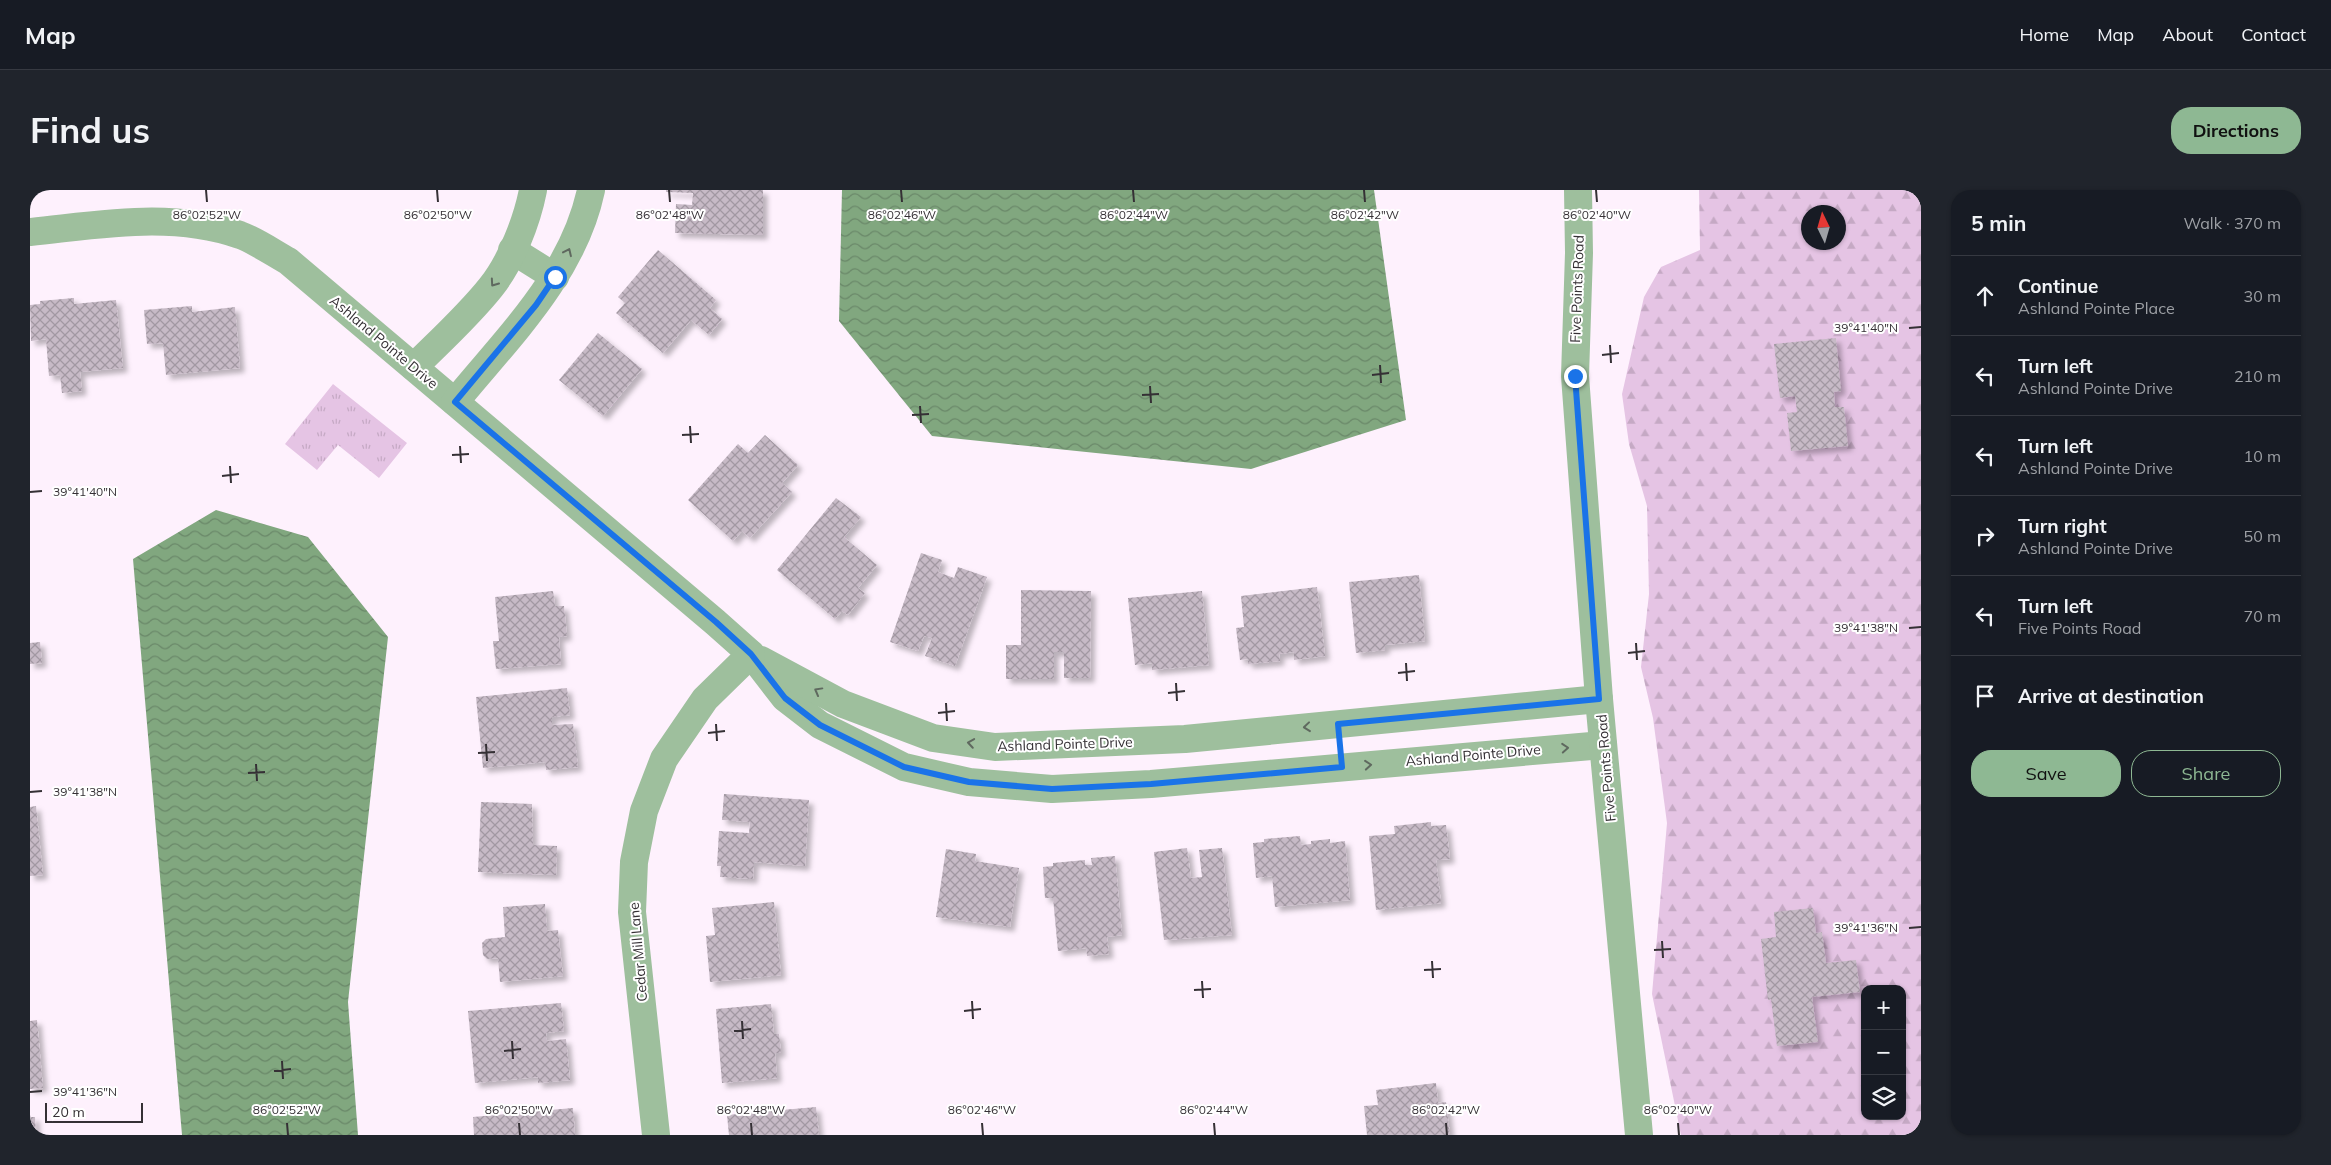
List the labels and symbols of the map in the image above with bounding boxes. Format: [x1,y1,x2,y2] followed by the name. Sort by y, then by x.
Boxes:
[1801,205,1846,250] north arrow
[173,207,241,222] text: 86°02'52"W
[404,207,472,222] text: 86°02'50"W
[636,207,704,222] text: 86°02'48"W
[868,207,936,222] text: 86°02'46"W
[1100,207,1168,222] text: 86°02'44"W
[1331,207,1399,222] text: 86°02'42"W
[1563,207,1631,222] text: 86°02'40"W
[1566,235,1588,343] street label: Five Points Road
[562,248,573,257] one-way arrow
[544,266,567,289] route start
[491,277,500,286] one-way arrow
[326,292,442,392] street label: Ashland Pointe Drive
[1834,320,1898,335] text: 39°41'40"N
[1564,365,1587,388] route end
[53,484,117,499] text: 39°41'40"N
[1834,620,1898,635] text: 39°41'38"N
[814,687,823,697] one-way arrow
[1592,713,1620,823] street label: Five Points Road
[1303,721,1311,732] one-way arrow
[997,733,1133,755] street label: Ashland Pointe Drive
[966,739,975,749] one-way arrow
[1405,740,1541,770] street label: Ashland Pointe Drive
[1561,742,1569,753] one-way arrow
[1365,759,1373,770] one-way arrow
[53,784,117,799] text: 39°41'38"N
[625,902,651,1002] street label: Cedar Mill Lane
[1834,920,1898,935] text: 39°41'36"N
[53,1084,117,1099] text: 39°41'36"N
[45,1100,142,1123] scale bar
[253,1102,321,1117] text: 86°02'52"W
[485,1102,553,1117] text: 86°02'50"W
[717,1102,785,1117] text: 86°02'48"W
[948,1102,1016,1117] text: 86°02'46"W
[1180,1102,1248,1117] text: 86°02'44"W
[1412,1102,1480,1117] text: 86°02'42"W
[1644,1102,1712,1117] text: 86°02'40"W

